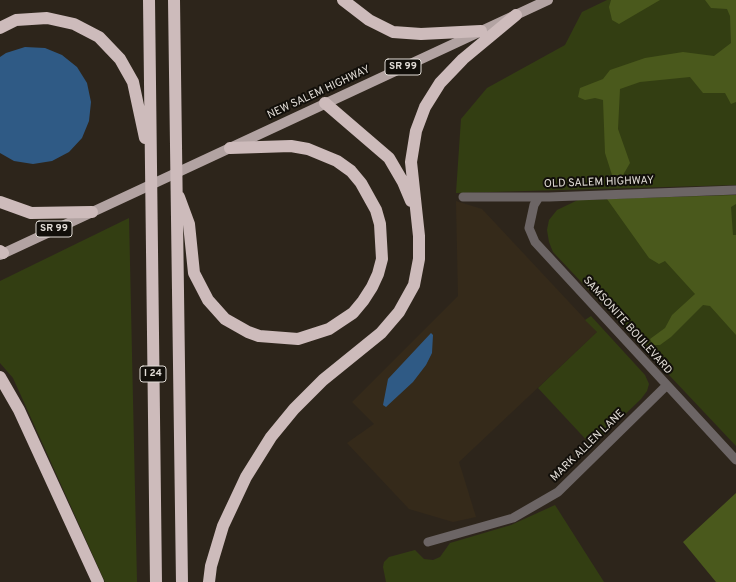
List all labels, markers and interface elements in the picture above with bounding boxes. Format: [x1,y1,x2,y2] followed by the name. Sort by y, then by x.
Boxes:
[385,59,421,75] road number: SR 99
[266,63,372,123] street label: NEW SALEM HIGHWAY
[544,174,654,192] street label: OLD SALEM HIGHWAY
[36,221,72,237] road number: SR 99
[580,274,674,378] street label: SAMSONITE BOULEVARD
[140,366,166,382] road number: I 24
[548,407,628,485] street label: MARK ALLEN LANE

